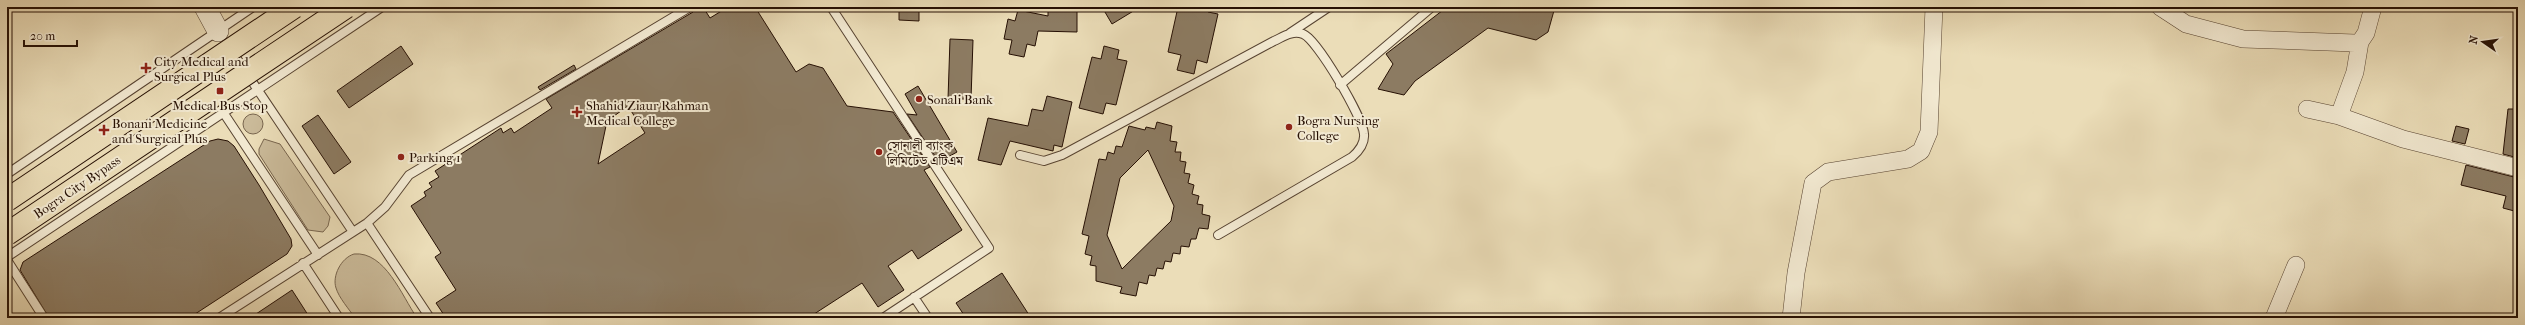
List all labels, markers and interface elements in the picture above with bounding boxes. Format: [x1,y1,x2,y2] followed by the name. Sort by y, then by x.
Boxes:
[24,22,77,48] scale bar
[2463,22,2503,62] north arrow
[30,29,55,43] text: 20 m
[2466,34,2481,45] text: N
[154,54,249,84] place label: City Medical and Surgical Plus
[141,63,151,73] marker: City Medical and Surgical Plus
[215,86,225,96] marker: Medical Bus Stop
[927,92,993,107] place label: Sonali Bank
[914,94,924,104] marker: Sonali Bank
[172,98,268,113] place label: Medical Bus Stop
[586,98,709,128] place label: Shahid Ziaur Rahman Medical College
[571,106,583,118] marker: Shahid Ziaur Rahman Medical College
[1297,113,1380,143] place label: Bogra Nursing College
[112,116,208,146] place label: Bonani Medicine and Surgical Plus
[1284,122,1294,132] marker: Bogra Nursing College
[99,125,109,135] marker: Bonani Medicine and Surgical Plus
[886,138,964,168] place label: সোনালী ব্যাংক লিমিটেড এটিএম
[874,147,884,157] marker: সোনালী ব্যাংক লিমিটেড এটিএম
[409,150,461,165] place label: Parking 1
[31,152,123,222] street label: Bogra City Bypass
[396,152,406,162] marker: Parking 1

